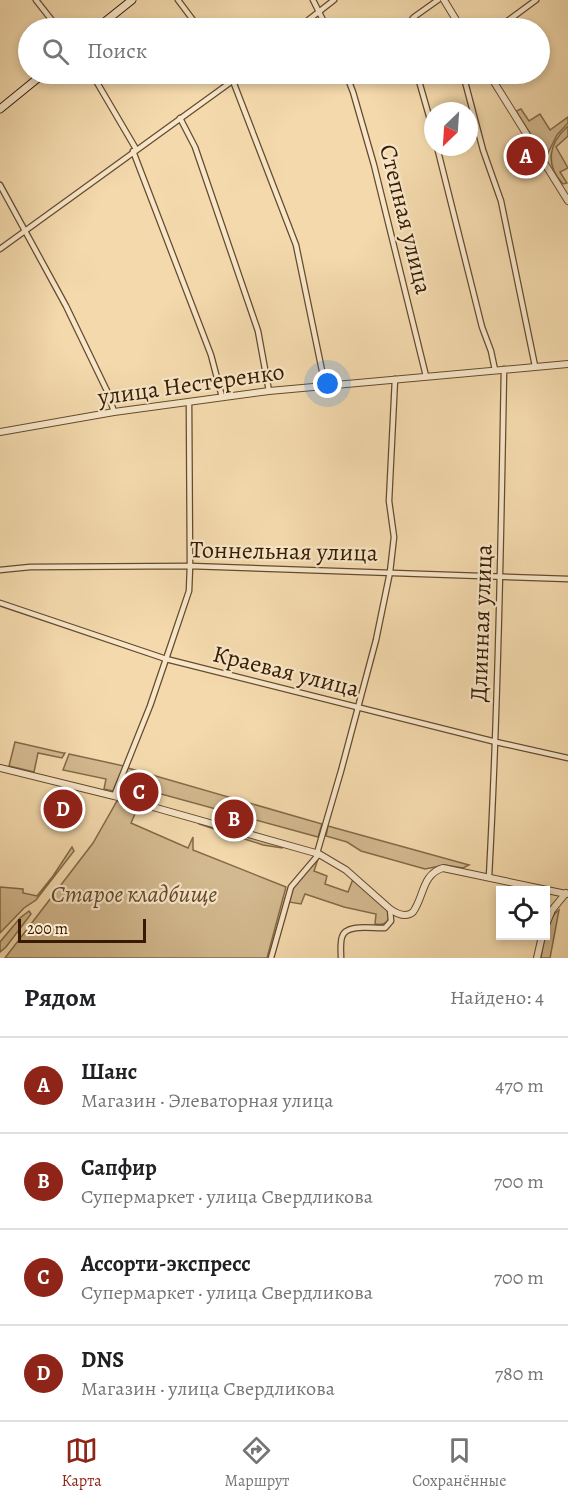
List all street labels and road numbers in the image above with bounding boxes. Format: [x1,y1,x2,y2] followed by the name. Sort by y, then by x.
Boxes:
[372,141,440,297] street label: Степная улица
[95,355,286,413] street label: улица Нестеренко
[190,533,378,569] street label: Тоннельная улица
[462,544,500,702] street label: Длинная улица
[210,637,362,705] street label: Краевая улица

